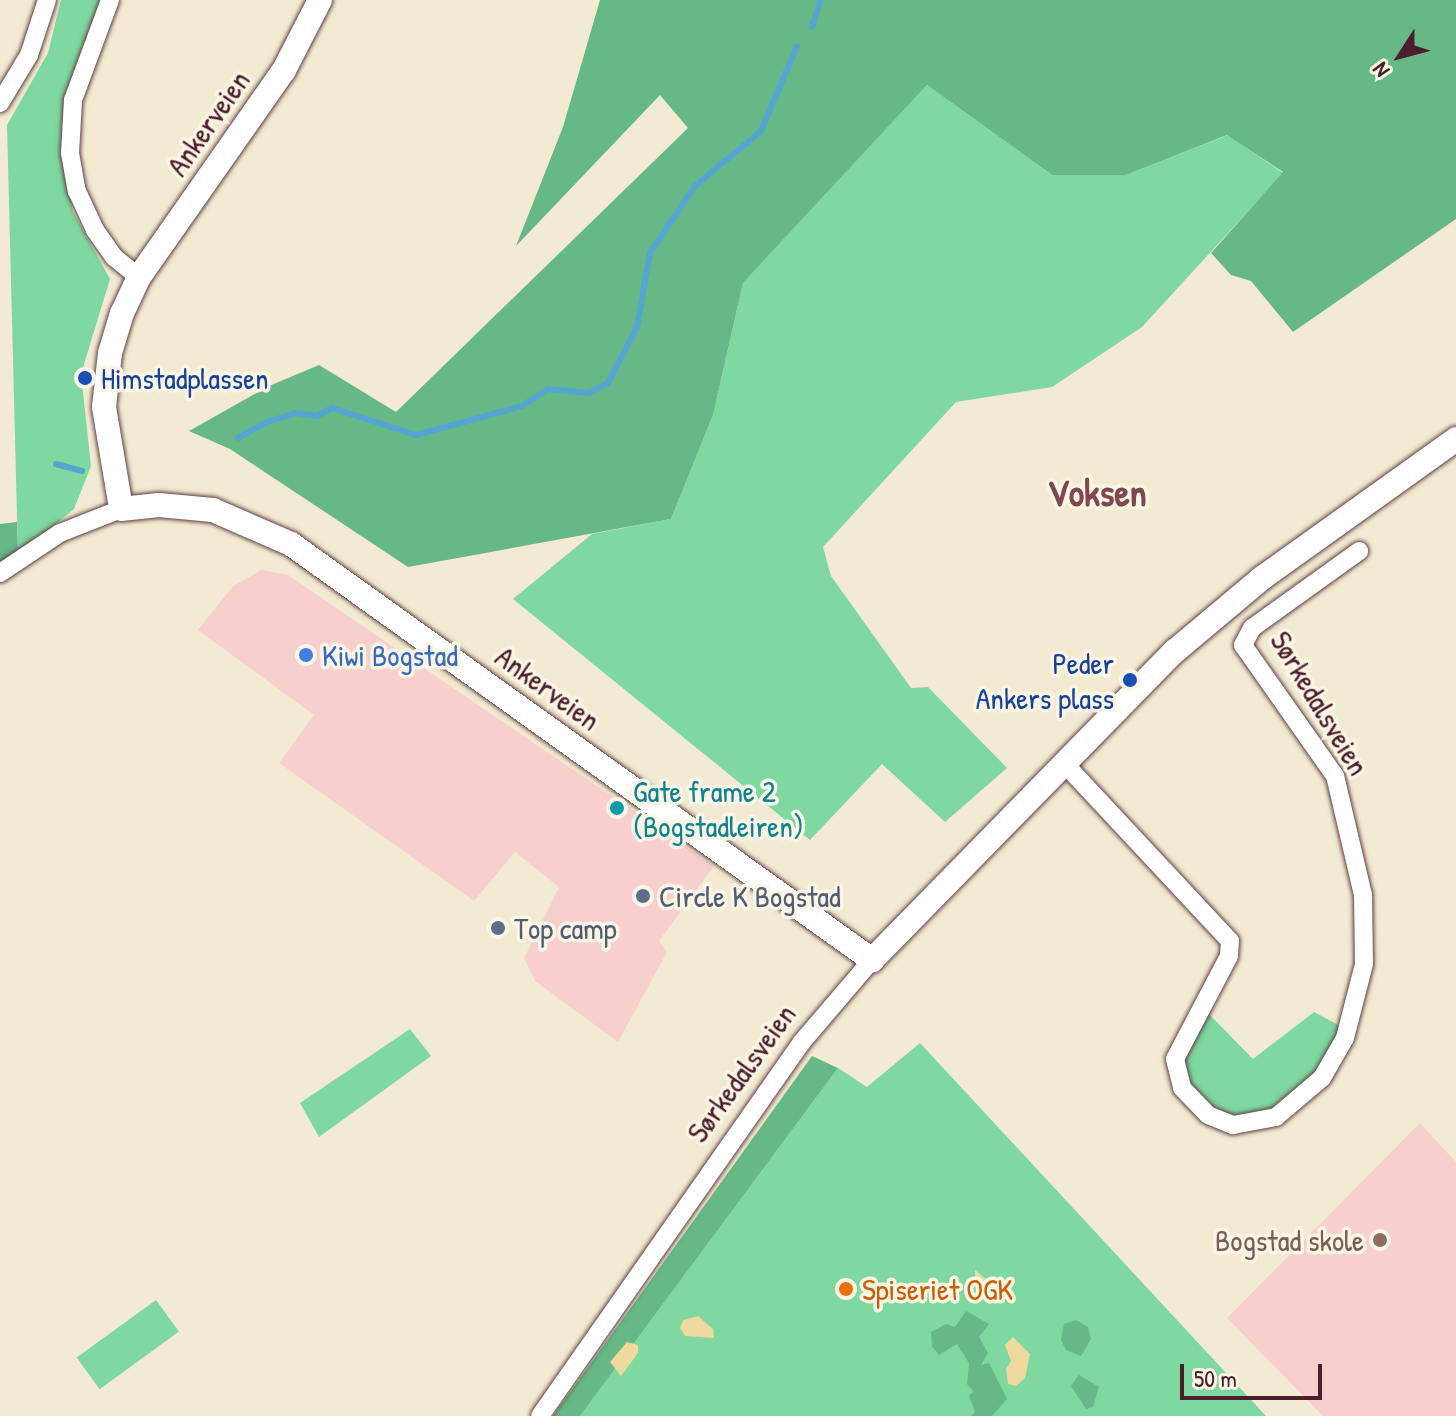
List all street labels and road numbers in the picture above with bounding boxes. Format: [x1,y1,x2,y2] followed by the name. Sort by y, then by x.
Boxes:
[159,63,257,183] street label: Ankerveien
[1263,625,1377,781] street label: Sørkedalsveien
[489,638,607,738] street label: Ankerveien
[679,997,803,1149] street label: Sørkedalsveien

